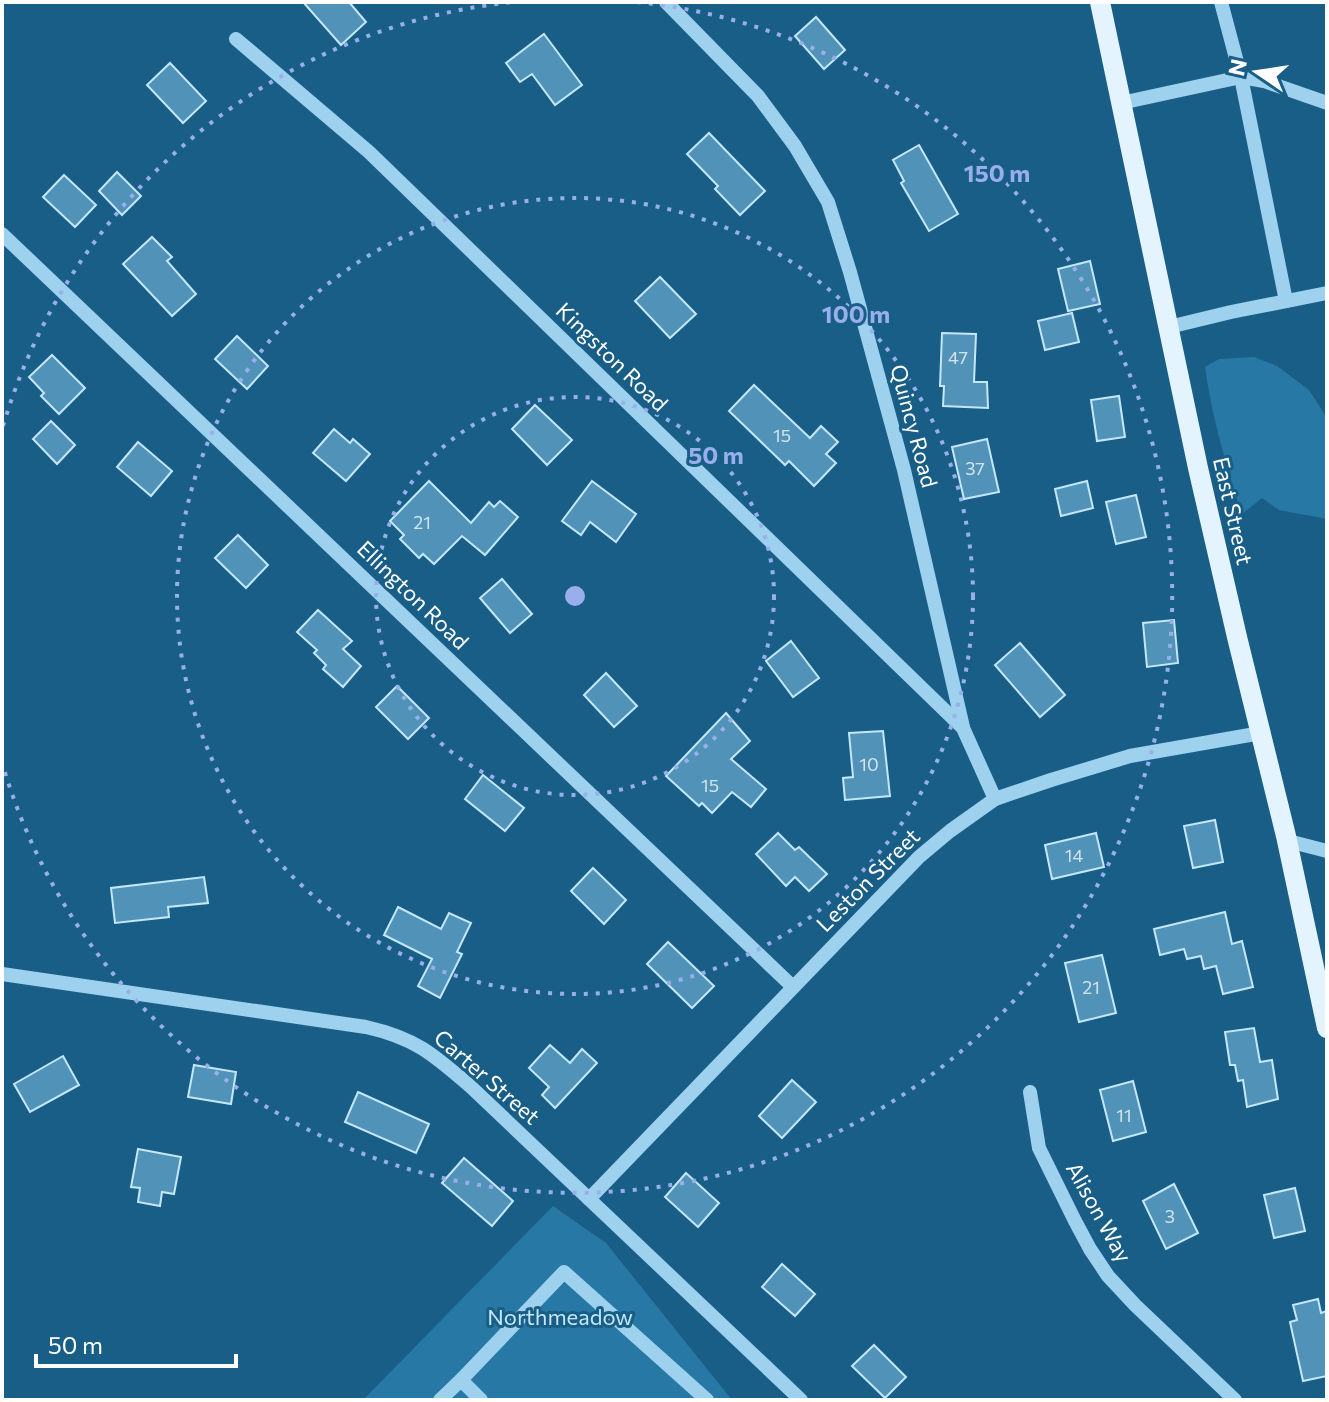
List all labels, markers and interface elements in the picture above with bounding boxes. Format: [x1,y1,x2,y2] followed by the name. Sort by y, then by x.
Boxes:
[1217,32,1297,112] north arrow
[1222,56,1252,78] text: N
[964,158,1030,187] text: 150 m
[551,297,674,417] street label: Kingston Road
[822,299,890,328] text: 100 m
[948,346,968,368] house number: 47
[885,361,944,490] street label: Quincy Road
[773,424,791,446] house number: 15
[688,440,744,469] text: 50 m
[1208,454,1259,567] street label: East Street
[965,457,985,479] house number: 37
[413,511,431,533] house number: 21
[352,535,475,655] street label: Ellington Road
[561,582,589,610] centre of rings
[859,753,879,775] house number: 10
[701,774,719,796] house number: 15
[810,822,925,937] street label: Leston Street
[1065,844,1083,866] house number: 14
[1082,976,1100,998] house number: 21
[429,1023,546,1130] street label: Carter Street
[1116,1104,1132,1126] house number: 11
[1061,1157,1138,1267] street label: Alison Way
[1165,1205,1175,1227] house number: 3
[487,1303,633,1330] park label: Northmeadow
[36,1318,236,1368] scale bar
[48,1330,103,1359] text: 50 m

